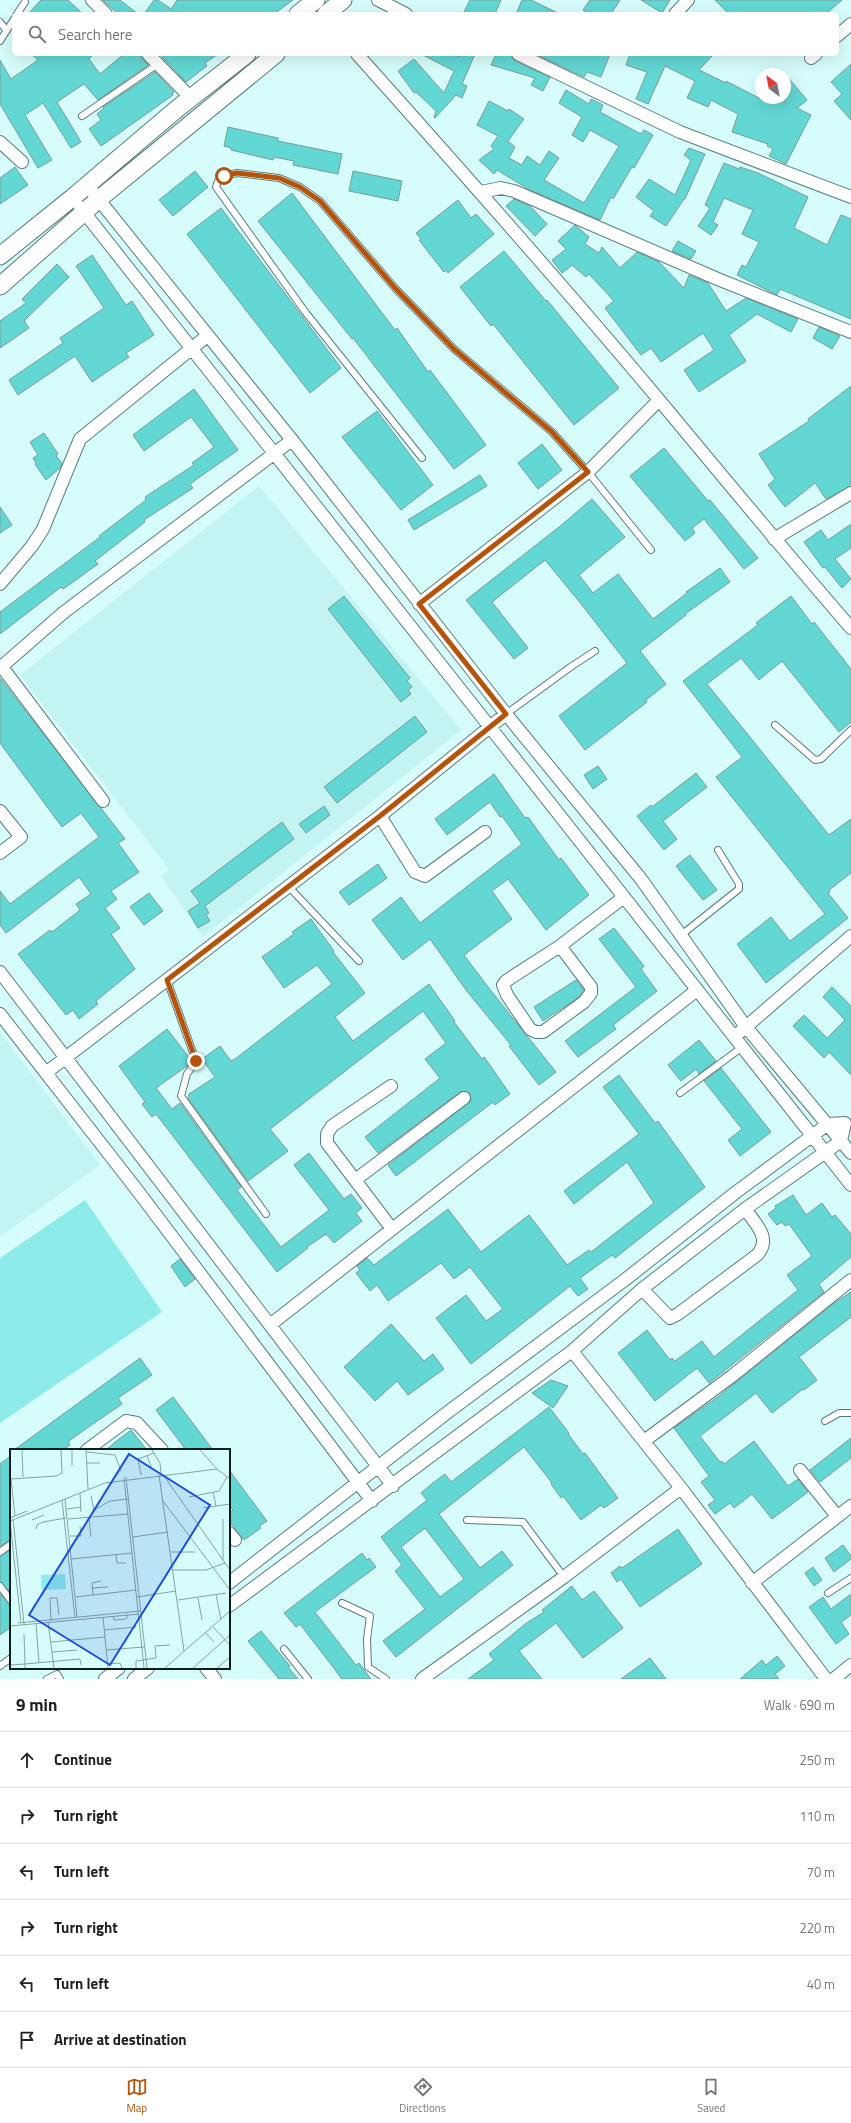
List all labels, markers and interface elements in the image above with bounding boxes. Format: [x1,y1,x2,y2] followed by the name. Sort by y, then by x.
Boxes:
[12,12,839,56] search box
[26,23,48,45] icon: search
[58,23,132,46] text: Search here
[755,68,791,104] north arrow
[215,167,233,185] route start
[187,1052,205,1070] route end
[10,1449,230,1669] inset map
[16,1692,57,1718] text: 9 min
[764,1695,835,1715] text: Walk · 690 m
[54,1748,112,1771] text: Continue
[16,1749,38,1771] icon: ahead
[799,1750,835,1770] text: 250 m
[54,1804,118,1827] text: Turn right
[16,1805,38,1827] icon: right
[799,1806,835,1826] text: 110 m
[54,1860,109,1883] text: Turn left
[16,1861,38,1883] icon: left
[807,1862,835,1882] text: 70 m
[54,1916,118,1939] text: Turn right
[16,1917,38,1939] icon: right
[799,1918,835,1938] text: 220 m
[54,1972,109,1995] text: Turn left
[16,1973,38,1995] icon: left
[807,1974,835,1994] text: 40 m
[54,2028,187,2051] text: Arrive at destination
[16,2029,38,2051] icon: arrive
[126,2076,148,2116] tab: Map
[399,2076,446,2116] tab: Directions
[697,2076,725,2116] tab: Saved

